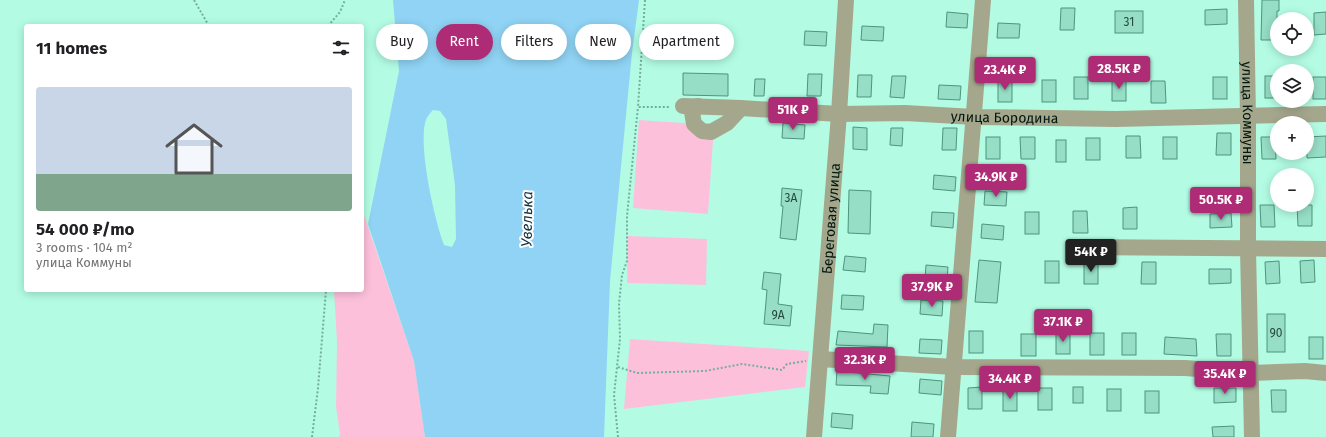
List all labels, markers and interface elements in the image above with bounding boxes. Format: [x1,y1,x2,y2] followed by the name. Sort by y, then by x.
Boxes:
[1270,12,1314,212] map controls
[1270,12,1314,56] button: locate
[1124,15,1134,29] house number: 31
[376,24,428,60] chip: Buy
[436,24,493,60] chip: Rent
[501,24,567,60] chip: Filters
[575,24,631,60] chip: New
[639,24,734,60] chip: Apartment
[330,37,352,59] icon: filters
[36,38,107,59] text: 11 homes
[1082,56,1156,90] pin: 28.5K ₽
[968,57,1042,91] pin: 23.4K ₽
[1097,61,1141,76] text: 28.5K ₽
[1239,61,1257,165] street label: улица Коммуны
[984,62,1026,77] text: 23.4K ₽
[1270,64,1314,108] button: layers
[765,97,821,131] pin: 51K ₽
[777,102,809,117] text: 51K ₽
[950,107,1059,127] street label: улица Бородина
[158,113,230,185] icon: home
[1270,116,1314,160] button: +
[818,162,844,275] street label: Береговая улица
[959,164,1033,198] pin: 34.9K ₽
[1270,168,1314,212] button: −
[974,169,1018,184] text: 34.9K ₽
[1184,187,1258,221] pin: 50.5K ₽
[518,191,536,247] water label: Увелька
[785,191,798,205] house number: 3А
[1199,192,1243,207] text: 50.5K ₽
[36,219,135,240] text: 54 000 ₽/mo
[1063,239,1119,273] pin: 54K ₽
[36,240,133,255] text: 3 rooms · 104 m²
[1074,244,1108,259] text: 54K ₽
[36,255,132,270] text: улица Коммуны
[895,274,969,308] pin: 37.9K ₽
[911,279,953,294] text: 37.9K ₽
[771,308,785,322] house number: 9А
[1026,309,1100,343] pin: 37.1K ₽
[1043,314,1083,329] text: 37.1K ₽
[1270,326,1283,340] house number: 90
[828,347,902,381] pin: 32.3K ₽
[844,352,886,367] text: 32.3K ₽
[1188,361,1262,395] pin: 35.4K ₽
[973,366,1047,400] pin: 34.4K ₽
[1204,366,1246,381] text: 35.4K ₽
[988,371,1032,386] text: 34.4K ₽

